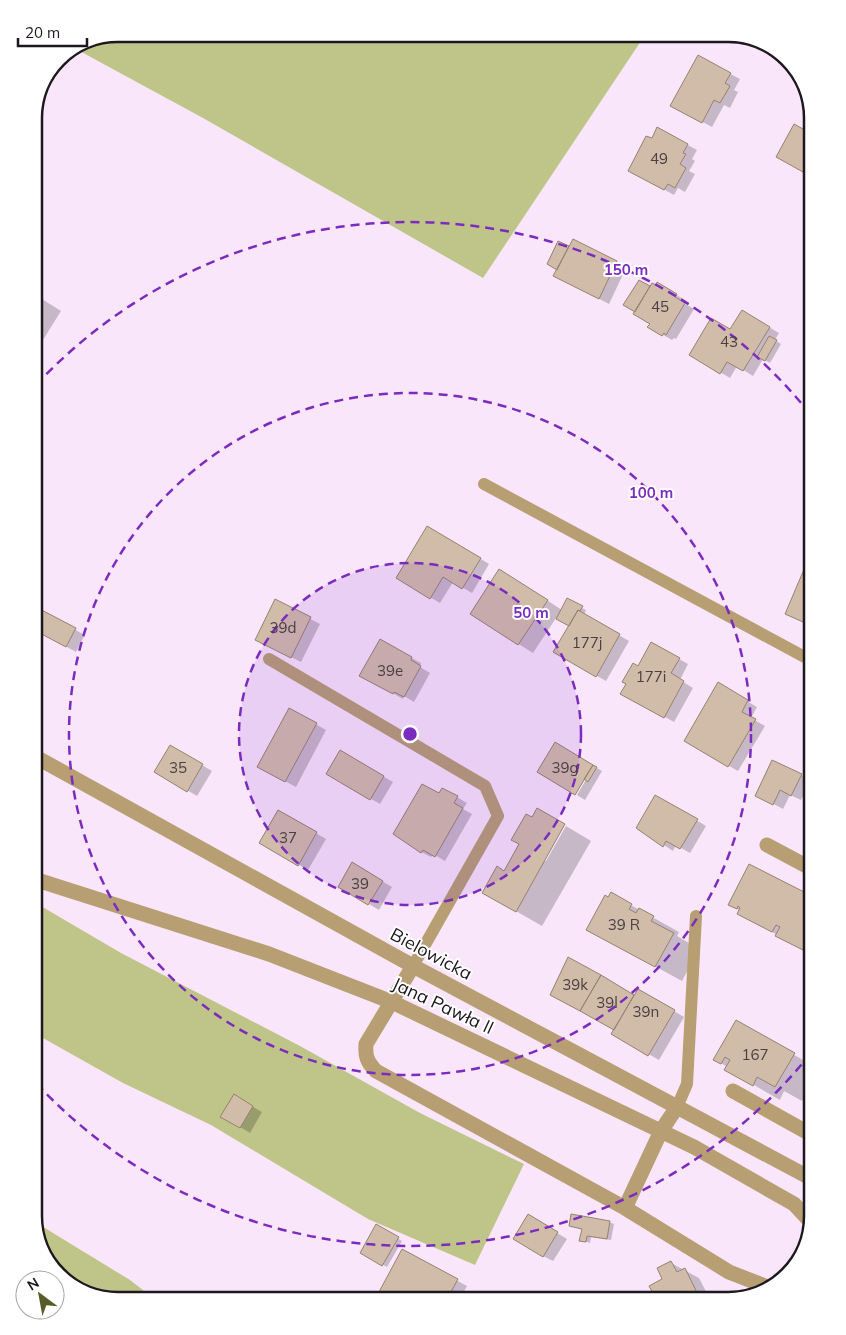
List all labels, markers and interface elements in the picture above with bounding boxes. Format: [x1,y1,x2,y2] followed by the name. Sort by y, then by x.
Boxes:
[18,15,86,47] scale bar
[25,23,60,42] text: 20 m
[650,149,668,168] house number: 49
[604,260,648,279] text: 150 m
[651,297,669,316] house number: 45
[720,332,738,351] house number: 43
[629,483,673,502] text: 100 m
[513,603,549,622] text: 50 m
[269,618,297,637] house number: 39d
[572,633,602,652] house number: 177j
[377,661,403,680] house number: 39e
[636,667,666,686] house number: 177i
[401,725,419,743] centre of rings
[169,758,187,777] house number: 35
[551,758,579,777] house number: 39g
[279,828,297,847] house number: 37
[351,874,369,893] house number: 39
[608,915,640,934] house number: 39 R
[386,922,476,985] street label: Bielowicka
[389,972,498,1039] street label: Jana Pawła II
[562,975,588,994] house number: 39k
[596,993,618,1012] house number: 39l
[633,1002,659,1021] house number: 39n
[741,1045,769,1064] house number: 167
[15,1270,65,1320] north arrow
[24,1274,42,1294] text: N

